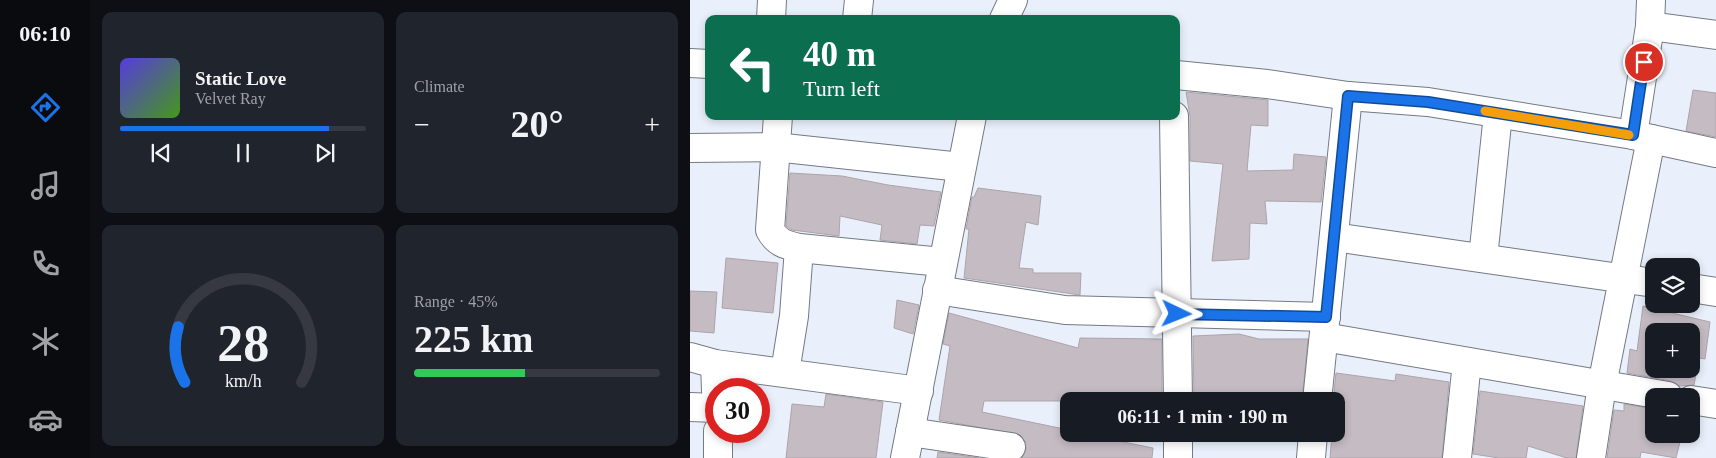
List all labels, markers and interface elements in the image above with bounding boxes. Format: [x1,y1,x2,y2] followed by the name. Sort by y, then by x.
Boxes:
[19,21,71,46] text: 06:10
[720,35,785,100] icon: left
[803,35,876,74] text: 40 m
[1623,41,1665,83] pin
[1630,48,1658,76] icon: arrive
[195,68,286,89] text: Static Love
[803,76,880,101] text: Turn left
[414,78,465,95] text: Climate
[28,90,63,125] icon: directions
[195,90,266,107] text: Velvet Ray
[510,103,564,145] text: 20°
[414,109,430,140] text: −
[644,109,660,140] text: +
[147,139,175,167] icon: previous
[229,139,257,167] icon: pause
[311,139,339,167] icon: next
[28,168,63,203] icon: music
[28,246,63,281] icon: phone
[1645,258,1700,443] map controls
[1645,258,1700,313] button: layers
[1150,287,1202,339] position arrow
[414,293,498,310] text: Range · 45%
[217,315,269,372] text: 28
[414,318,533,360] text: 225 km
[1645,323,1700,378] button: +
[28,324,63,359] icon: climate
[225,371,261,391] text: km/h
[705,378,770,443] speed limit sign: 30
[1645,388,1700,443] button: −
[28,402,63,437] icon: car
[1118,406,1287,427] text: 06:11 · 1 min · 190 m

